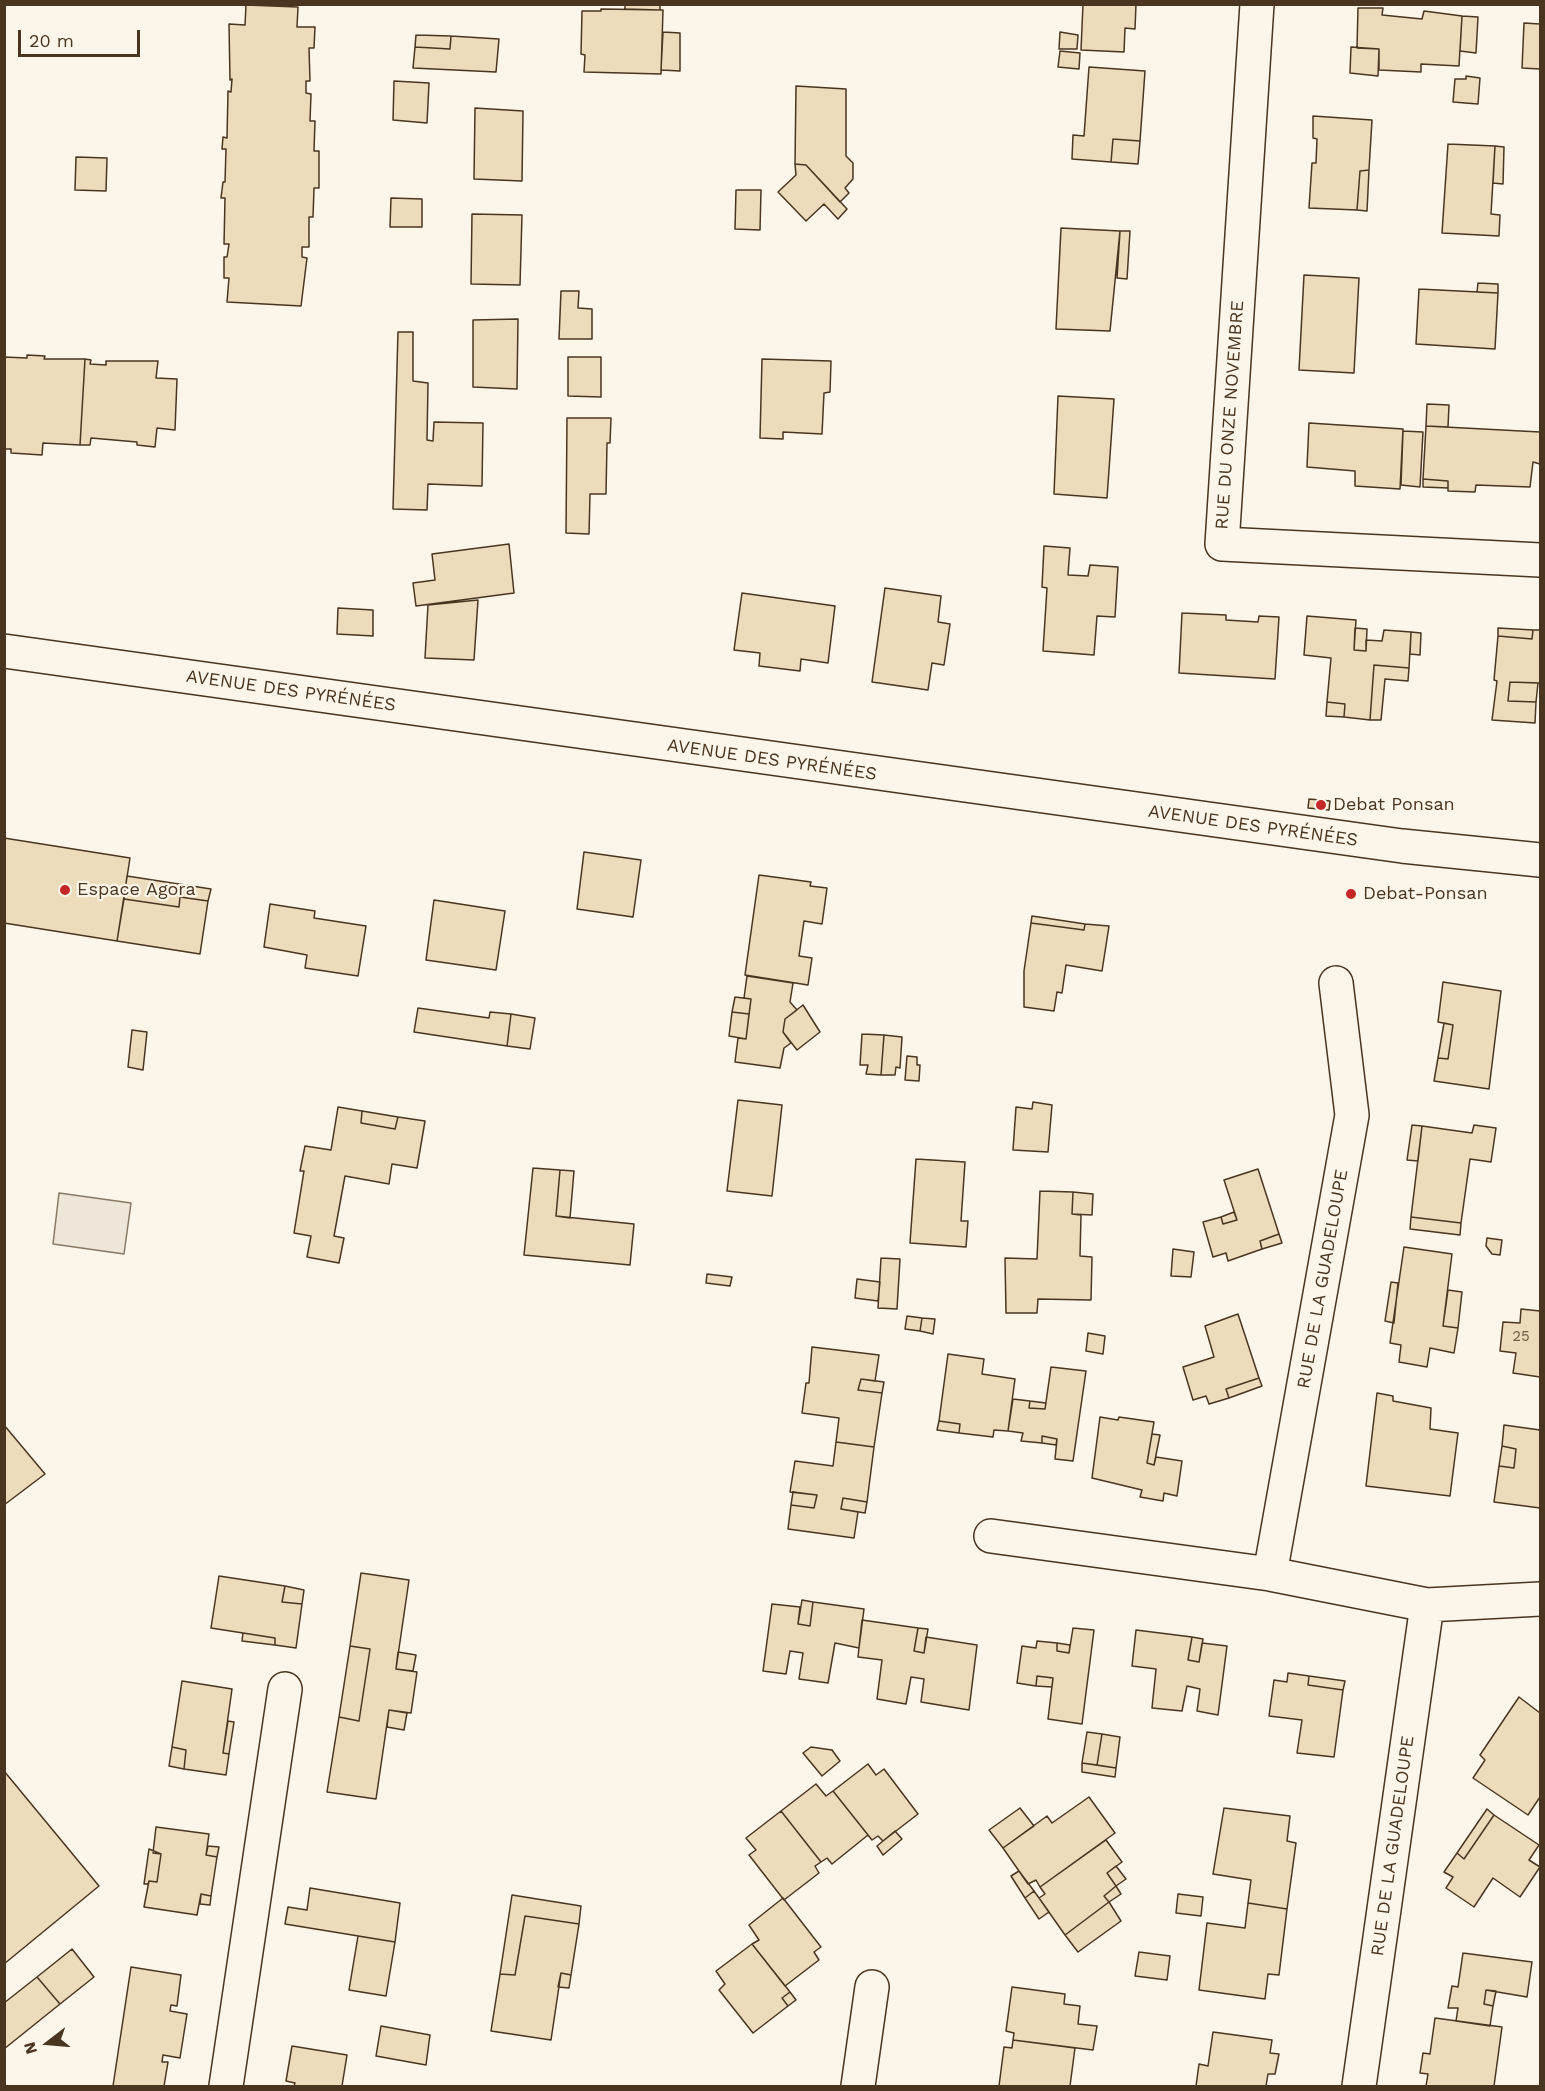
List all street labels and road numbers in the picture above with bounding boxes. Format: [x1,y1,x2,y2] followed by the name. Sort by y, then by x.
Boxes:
[1211,300,1249,530] street label: RUE DU ONZE NOVEMBRE
[185,666,397,716] street label: AVENUE DES PYRÉNÉES
[666,735,878,785] street label: AVENUE DES PYRÉNÉES
[1147,801,1359,851] street label: AVENUE DES PYRÉNÉES
[1293,1168,1353,1390] street label: RUE DE LA GUADELOUPE
[1367,1734,1419,1958] street label: RUE DE LA GUADELOUPE

